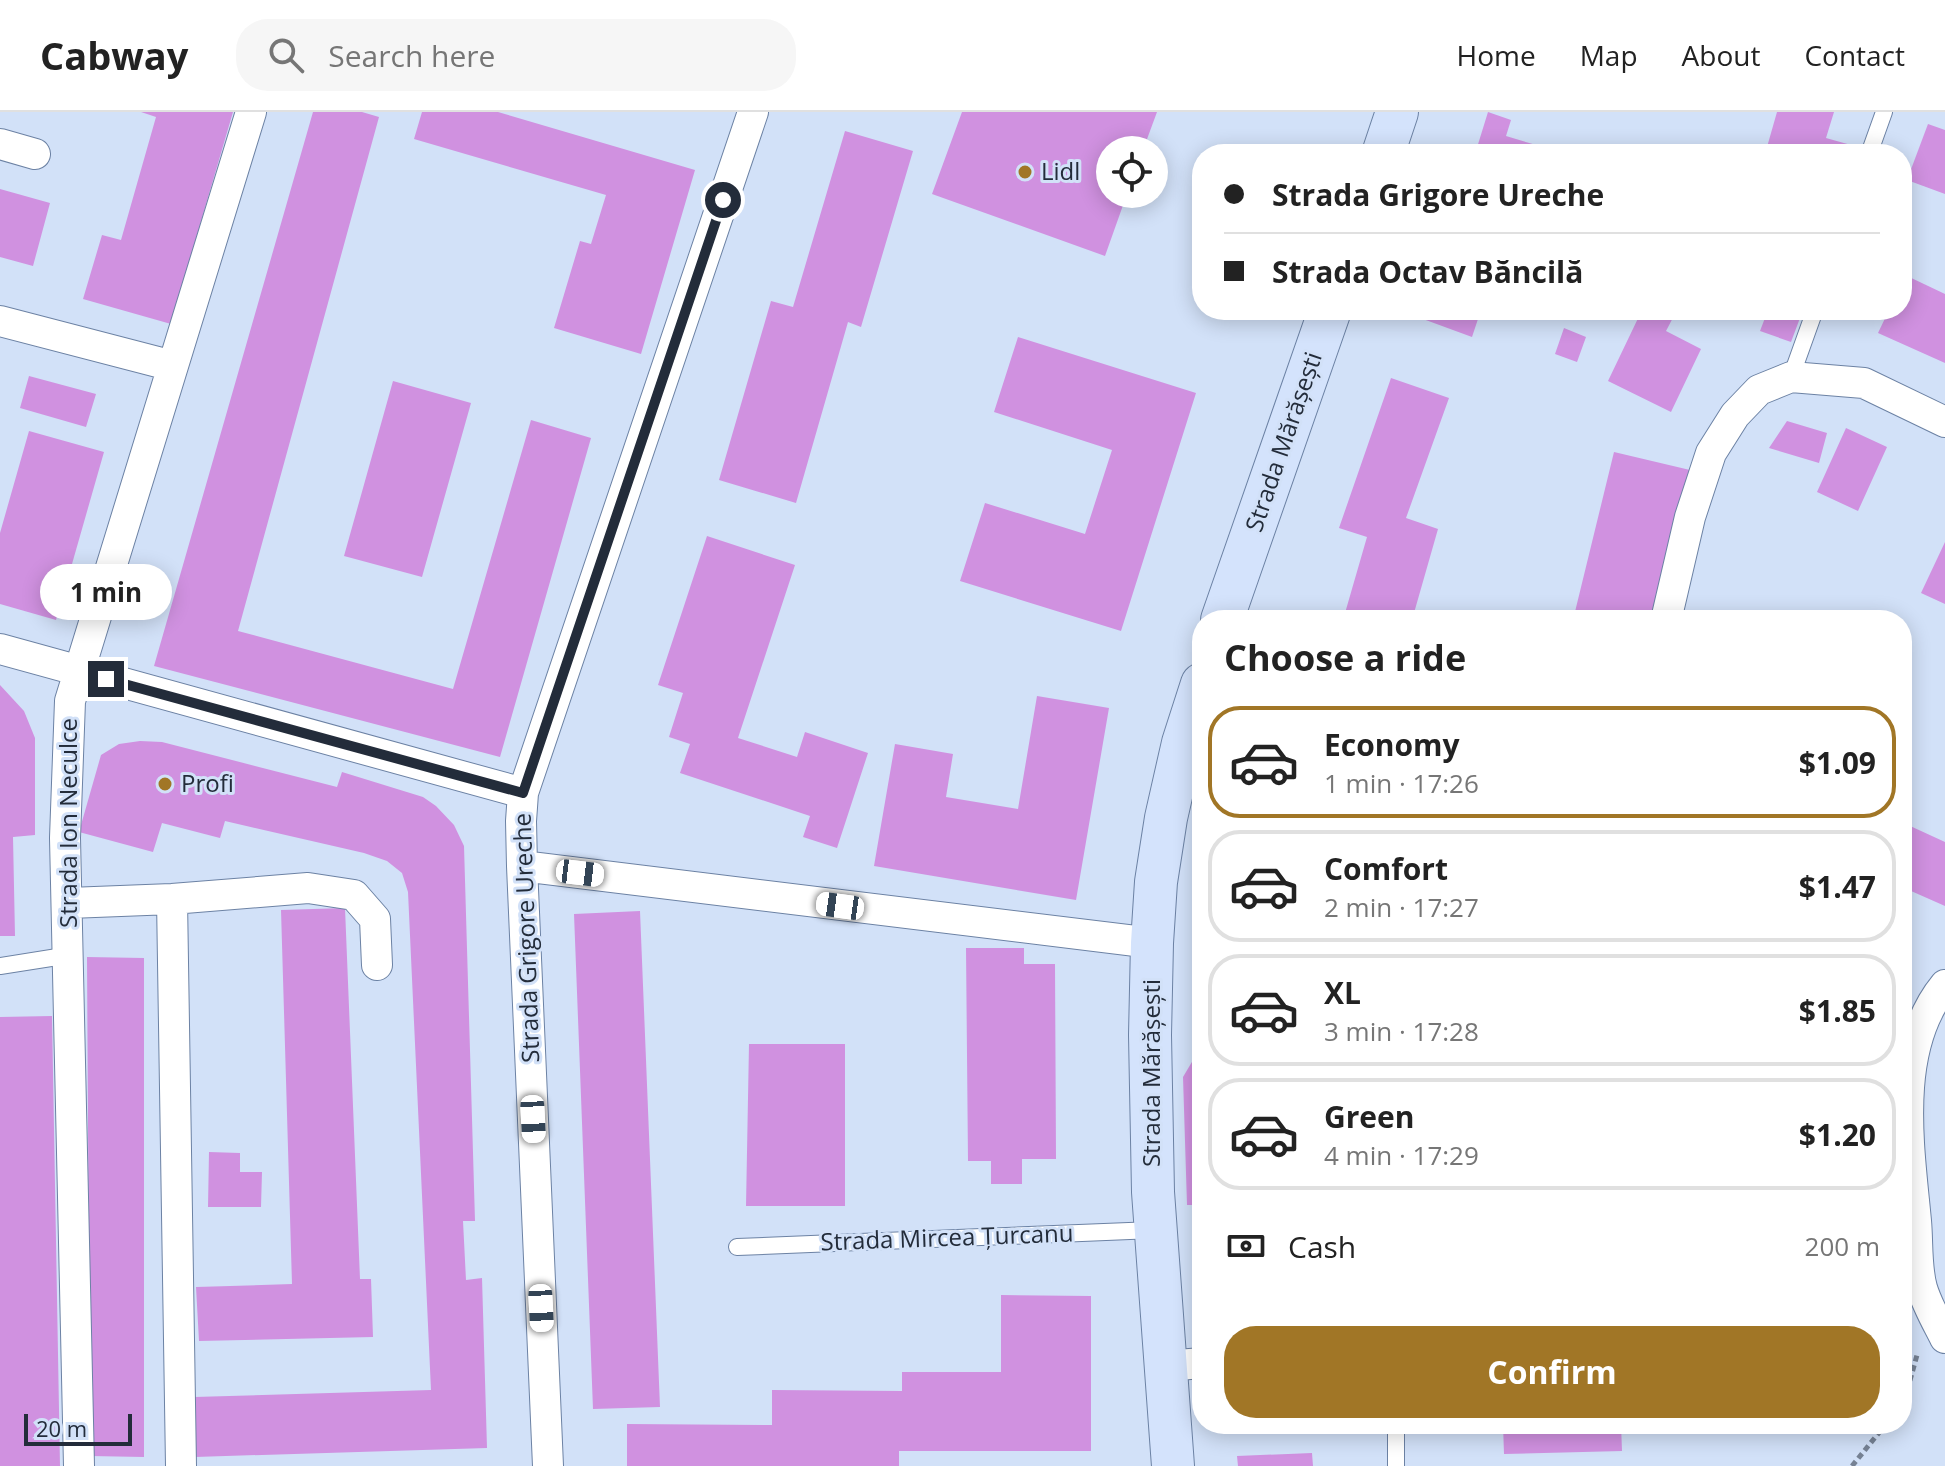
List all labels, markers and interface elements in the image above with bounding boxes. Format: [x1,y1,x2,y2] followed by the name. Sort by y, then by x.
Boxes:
[236,19,796,91] search box
[40,29,188,81] text: Cabway
[264,33,308,77] icon: search
[328,35,495,76] text: Search here
[1457,36,1536,74] text: Home
[1580,36,1638,74] text: Map
[1682,36,1760,74] text: About
[1804,36,1905,74] text: Contact
[1096,136,1168,208] map controls
[1096,136,1168,208] button: locate
[1041,154,1080,187] place label: Lidl
[1016,163,1034,181] marker: Lidl
[1272,174,1604,215] text: Strada Grigore Ureche
[705,182,741,218] route start
[1272,251,1583,292] text: Strada Octav Băncilă
[1236,347,1329,536] street label: Strada Mărășești
[40,563,172,619] callout: 1 min
[70,574,142,610] text: 1 min
[1224,633,1466,682] text: Choose a ride
[88,661,124,697] route end
[51,718,84,928] street label: Strada Ion Neculce
[1324,724,1460,765] text: Economy
[1228,726,1300,798] icon: car
[1799,742,1876,783] text: $1.09
[1324,765,1479,801] text: 1 min · 17:26
[181,766,234,799] place label: Profi
[156,775,174,793] marker: Profi
[505,813,546,1063] street label: Strada Grigore Ureche
[1324,848,1448,889] text: Comfort
[1228,850,1300,922] icon: car
[555,858,605,888] car
[1799,866,1876,907] text: $1.47
[1324,889,1479,925] text: 2 min · 17:27
[815,891,865,921] car
[1324,972,1361,1013] text: XL
[1228,974,1300,1046] icon: car
[1134,979,1167,1167] street label: Strada Mărășești
[1799,990,1876,1031] text: $1.85
[1324,1013,1479,1049] text: 3 min · 17:28
[520,1094,546,1144] car
[1324,1096,1415,1137] text: Green
[1228,1098,1300,1170] icon: car
[1799,1114,1876,1155] text: $1.20
[1324,1137,1479,1173] text: 4 min · 17:29
[820,1216,1074,1257] street label: Strada Mircea Țurcanu
[1224,1224,1268,1268] icon: cash
[1288,1226,1356,1267] text: Cash
[1805,1228,1880,1264] text: 200 m
[528,1283,554,1333] car
[1224,1326,1880,1418] button: Confirm
[24,1410,132,1446] scale bar
[36,1413,87,1443] text: 20 m

